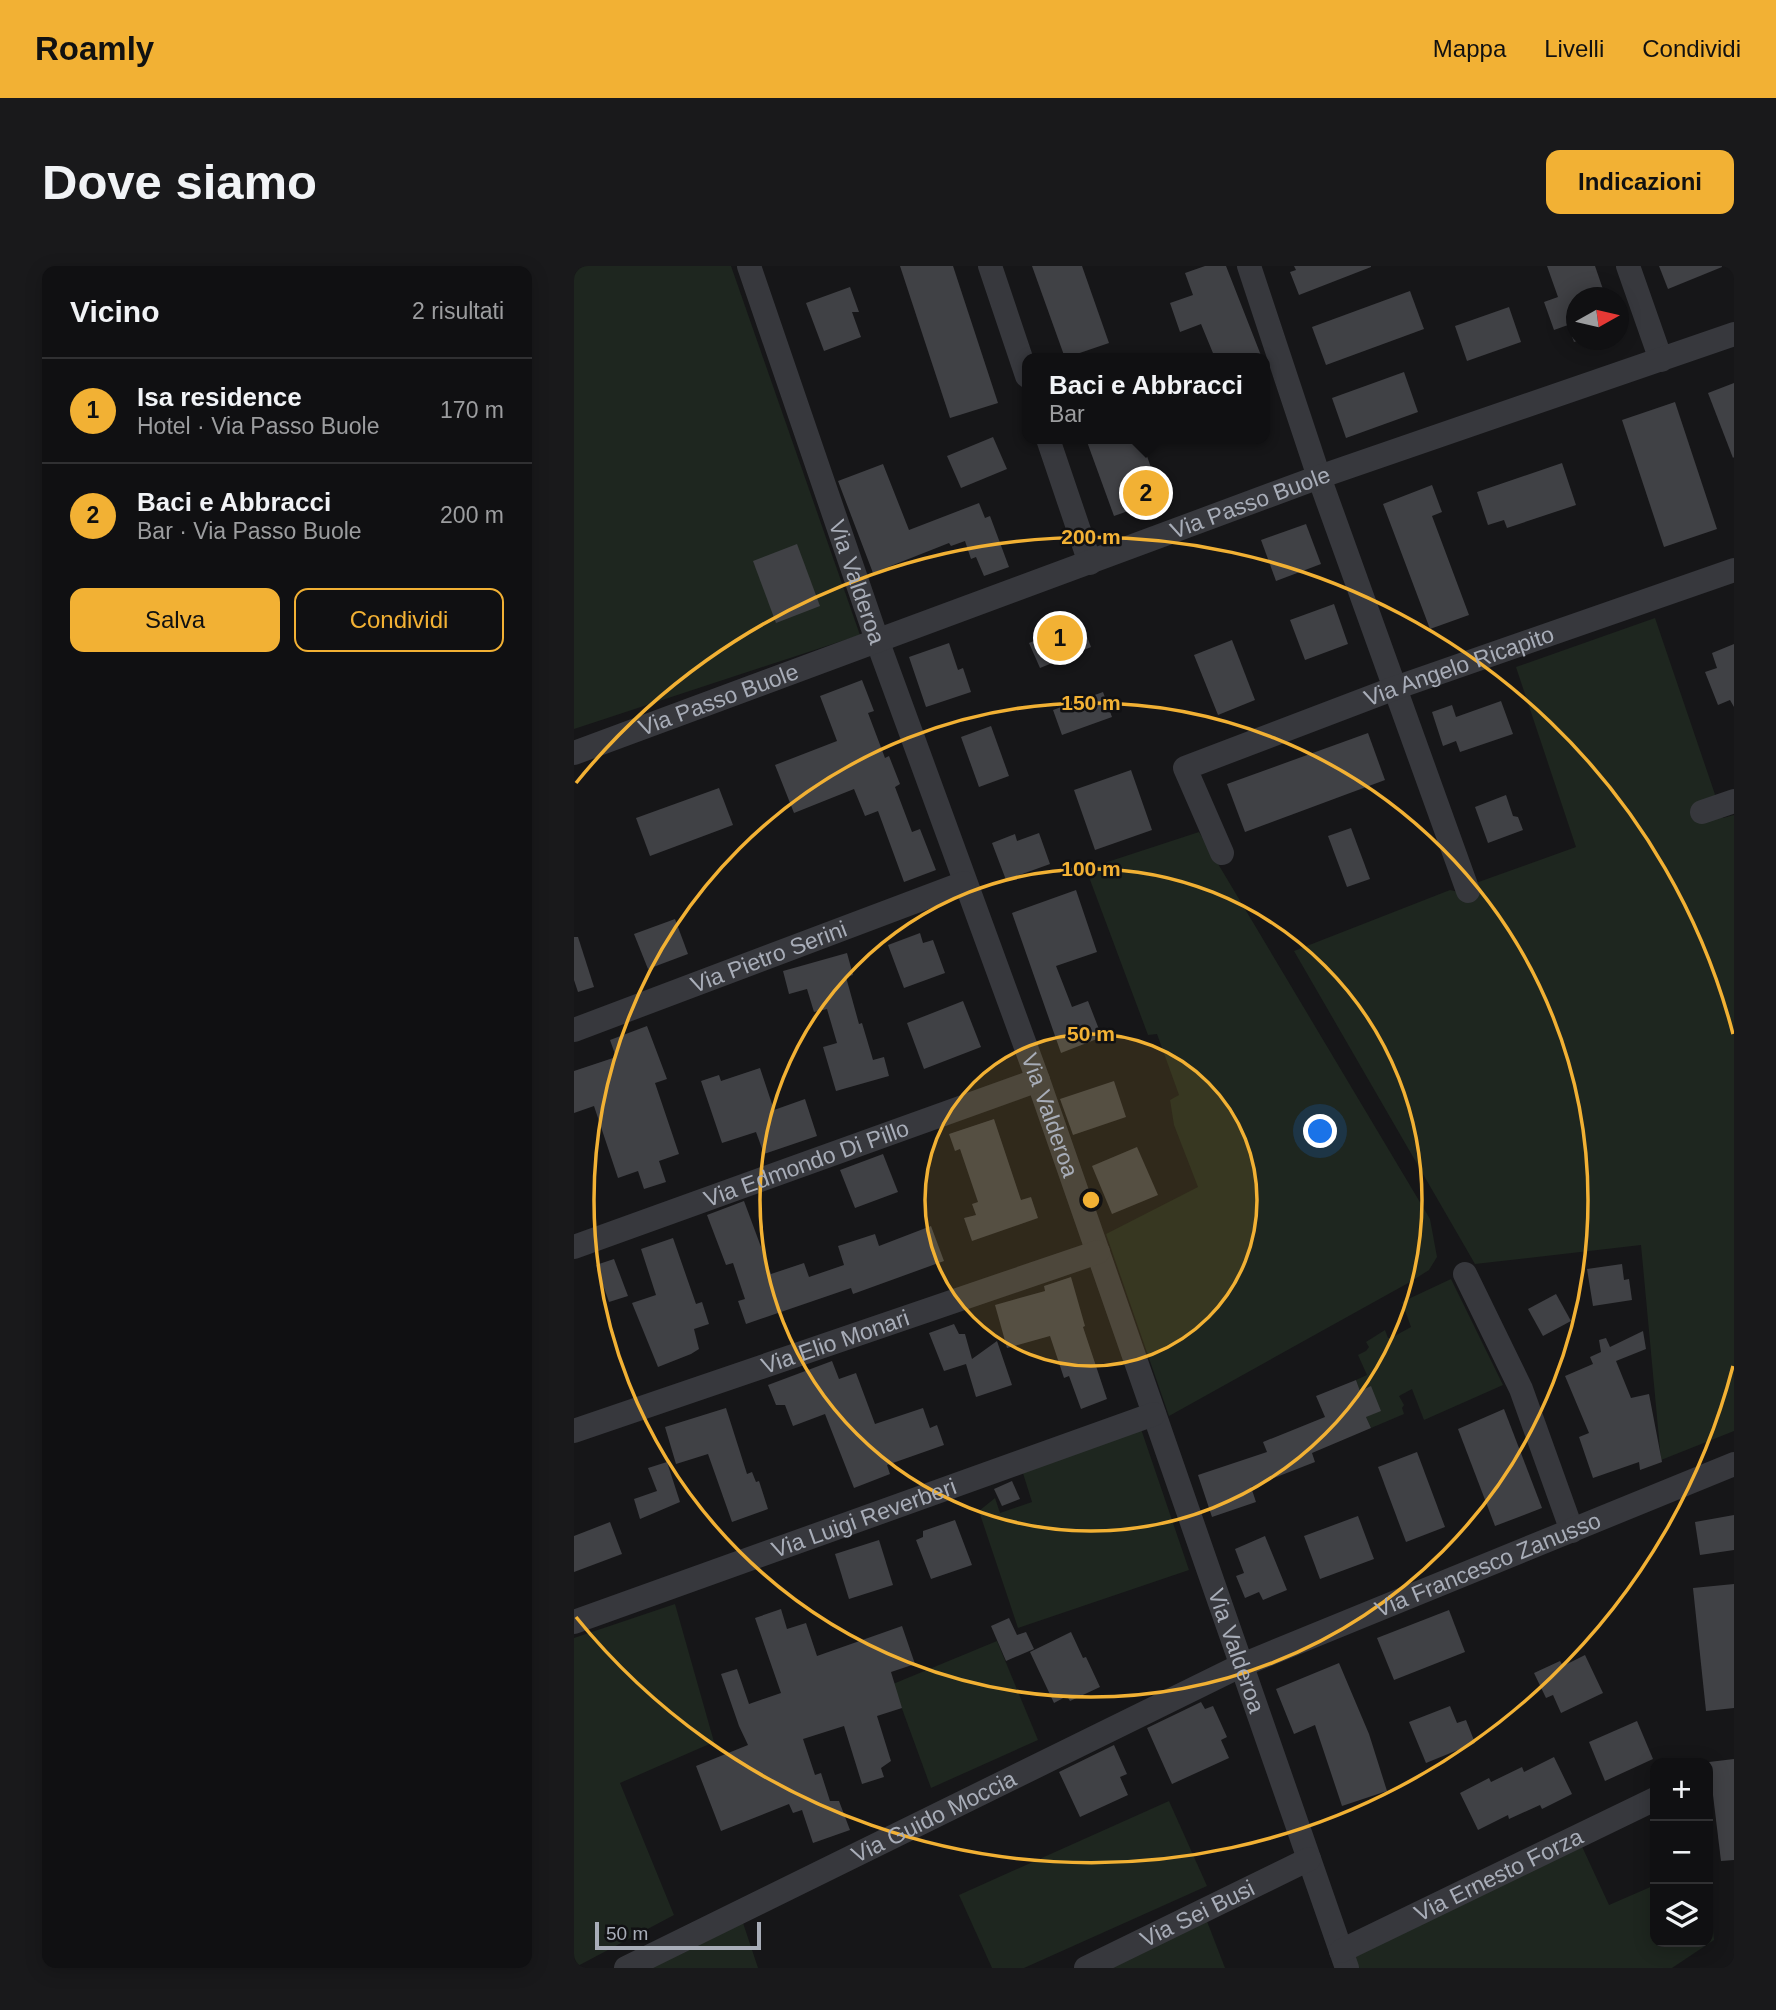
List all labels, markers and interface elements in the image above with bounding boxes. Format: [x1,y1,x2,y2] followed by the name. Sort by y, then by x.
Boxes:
[35,30,154,67] text: Roamly
[1433,35,1506,62] text: Mappa
[1544,35,1604,62] text: Livelli
[1642,35,1741,62] text: Condividi
[1546,150,1734,214] button: Indicazioni
[42,155,317,209] text: Dove siamo
[1566,287,1629,350] north arrow
[70,295,159,328] text: Vicino
[412,298,504,324] text: 2 risultati
[1022,353,1270,444] popup
[1049,370,1243,400] text: Baci e Abbracci
[137,382,302,412] text: Isa residence
[87,397,99,423] text: 1
[440,397,504,423] text: 170 m
[1049,401,1085,427] text: Bar
[137,413,380,439] text: Hotel · Via Passo Buole
[1167,461,1333,544] street label: Via Passo Buole
[1123,467,1169,519] pin: 2
[137,487,331,517] text: Baci e Abbracci
[87,502,99,528] text: 2
[440,502,504,528] text: 200 m
[824,516,891,648] street label: Via Valderoa
[137,518,362,544] text: Bar · Via Passo Buole
[1061,525,1121,548] text: 200 m
[70,588,280,652] button: Salva
[294,588,504,652] button: Condividi
[1037,612,1083,664] pin: 1
[1360,621,1557,712] street label: Via Angelo Ricapito
[635,658,802,741] street label: Via Passo Buole
[1061,691,1121,714] text: 150 m
[1061,857,1121,880] text: 100 m
[687,915,850,998] street label: Via Pietro Serini
[1067,1022,1115,1045] text: 50 m
[1016,1050,1084,1181] street label: Via Valderoa
[1303,1114,1337,1148] your location
[700,1115,912,1212] street label: Via Edmondo Di Pillo
[1079,1188,1103,1212] centre of rings
[758,1305,912,1379] street label: Via Elio Monari
[768,1473,960,1563] street label: Via Luigi Reverberi
[1371,1507,1604,1622] street label: Via Francesco Zanusso
[1203,1585,1270,1716] street label: Via Valderoa
[1650,1758,1713,1947] map controls
[1650,1758,1713,1821] button: +
[847,1765,1020,1868] street label: Via Guido Moccia
[1650,1821,1713,1884] button: −
[1410,1823,1587,1926] street label: Via Ernesto Forza
[1136,1875,1259,1952] street label: Via Sei Busi
[1650,1884,1713,1947] button: layers
[595,1919,761,1951] scale bar
[606,1923,648,1944] text: 50 m

